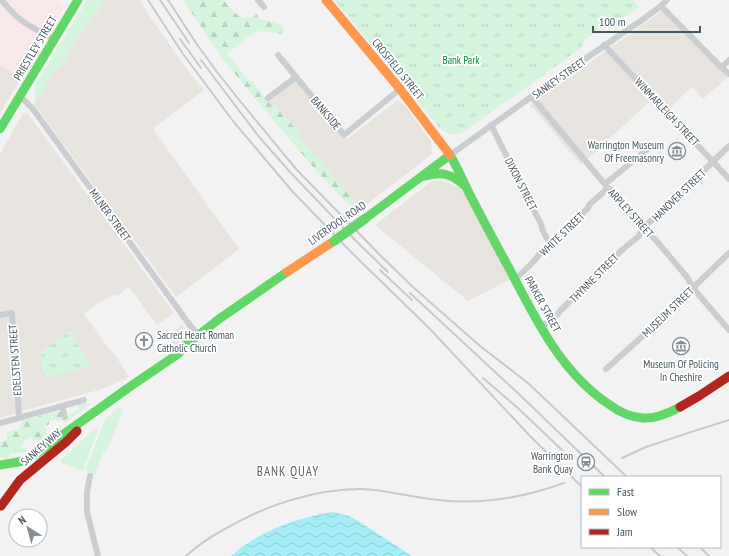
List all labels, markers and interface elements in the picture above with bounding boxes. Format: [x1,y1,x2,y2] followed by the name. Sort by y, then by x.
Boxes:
[593,8,700,34] scale bar
[10,13,60,83] street label: PRIESTLEY STREET
[599,14,626,29] text: 100 m
[369,36,427,102] street label: CROSFIELD STREET
[442,53,480,67] park label: Bank Park
[529,54,589,102] street label: SANKEY STREET
[632,75,702,149] street label: WINMARLEIGH STREET
[308,93,344,133] street label: BANKSIDE
[588,138,665,165] place label: Warrington Museum Of Freemasonry
[667,141,687,161] museum icon: Warrington Museum Of Freemasonry
[502,155,540,213] street label: DIXON STREET
[649,166,709,224] street label: HANOVER STREET
[86,186,134,244] street label: MILNER STREET
[605,186,657,240] street label: ARPLEY STREET
[305,198,369,248] street label: LIVERPOOL ROAD
[537,209,587,259] street label: WHITE STREET
[566,250,622,306] street label: THYNNE STREET
[522,274,564,335] street label: PARKER STREET
[639,284,697,340] street label: MUSEUM STREET
[6,324,24,396] street label: EDELSTEN STREET
[157,328,234,355] place label: Sacred Heart Roman Catholic Church
[134,331,154,351] church icon: Sacred Heart Roman Catholic Church
[671,336,691,356] museum icon: Museum Of Policing In Cheshire
[643,357,719,384] place label: Museum Of Policing In Cheshire
[18,425,64,469] street label: SANKEY WAY
[531,449,574,476] place label: Warrington Bank Quay
[576,452,596,472] station icon: Warrington Bank Quay
[257,463,319,480] district label: BANK QUAY
[581,476,721,548] legend
[617,484,635,499] text: Fast
[617,504,638,519] text: Slow
[8,508,48,548] north arrow
[15,513,29,527] text: N
[616,524,633,539] text: Jam

